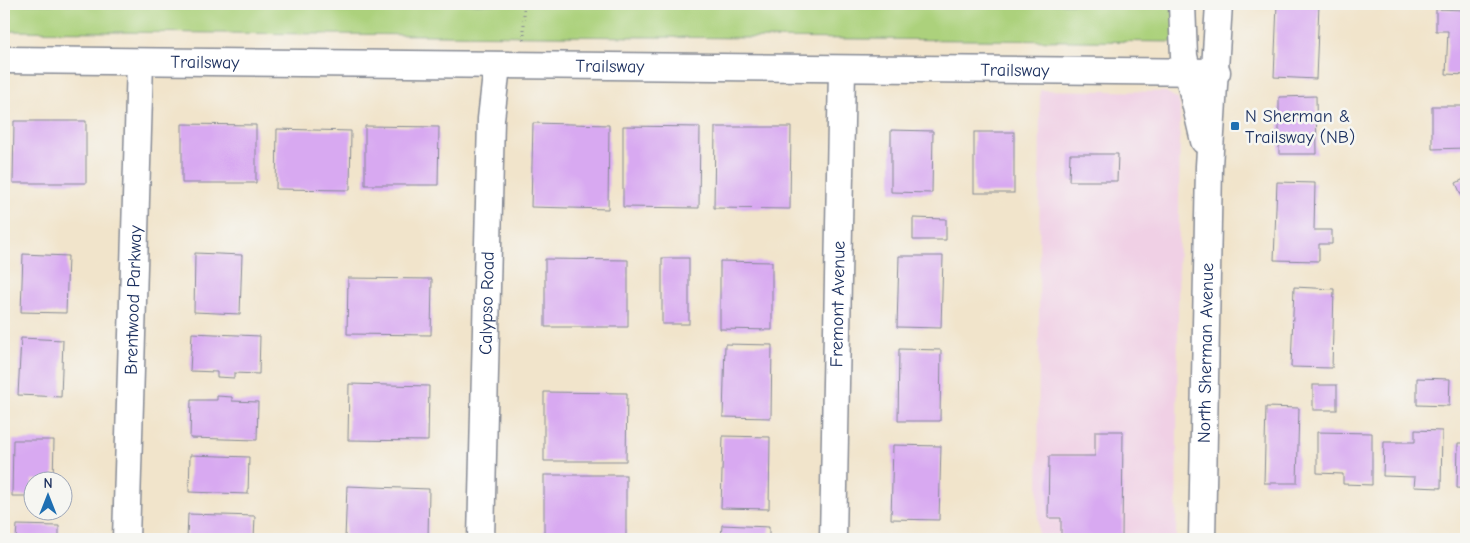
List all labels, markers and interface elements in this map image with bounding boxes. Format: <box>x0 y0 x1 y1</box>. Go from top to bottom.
street label: Trailsway <box>170 51 240 73</box>
street label: Trailsway <box>575 55 645 77</box>
street label: Trailsway <box>980 59 1050 81</box>
place label: N Sherman & Trailsway (NB) <box>1245 106 1355 148</box>
marker: N Sherman & Trailsway (NB) <box>1229 120 1241 132</box>
street label: Brentwood Parkway <box>120 224 146 375</box>
street label: Fremont Avenue <box>826 241 849 368</box>
street label: Calypso Road <box>475 251 498 355</box>
street label: North Sherman Avenue <box>1193 263 1218 443</box>
north arrow <box>22 470 72 520</box>
text: N <box>43 475 53 492</box>

